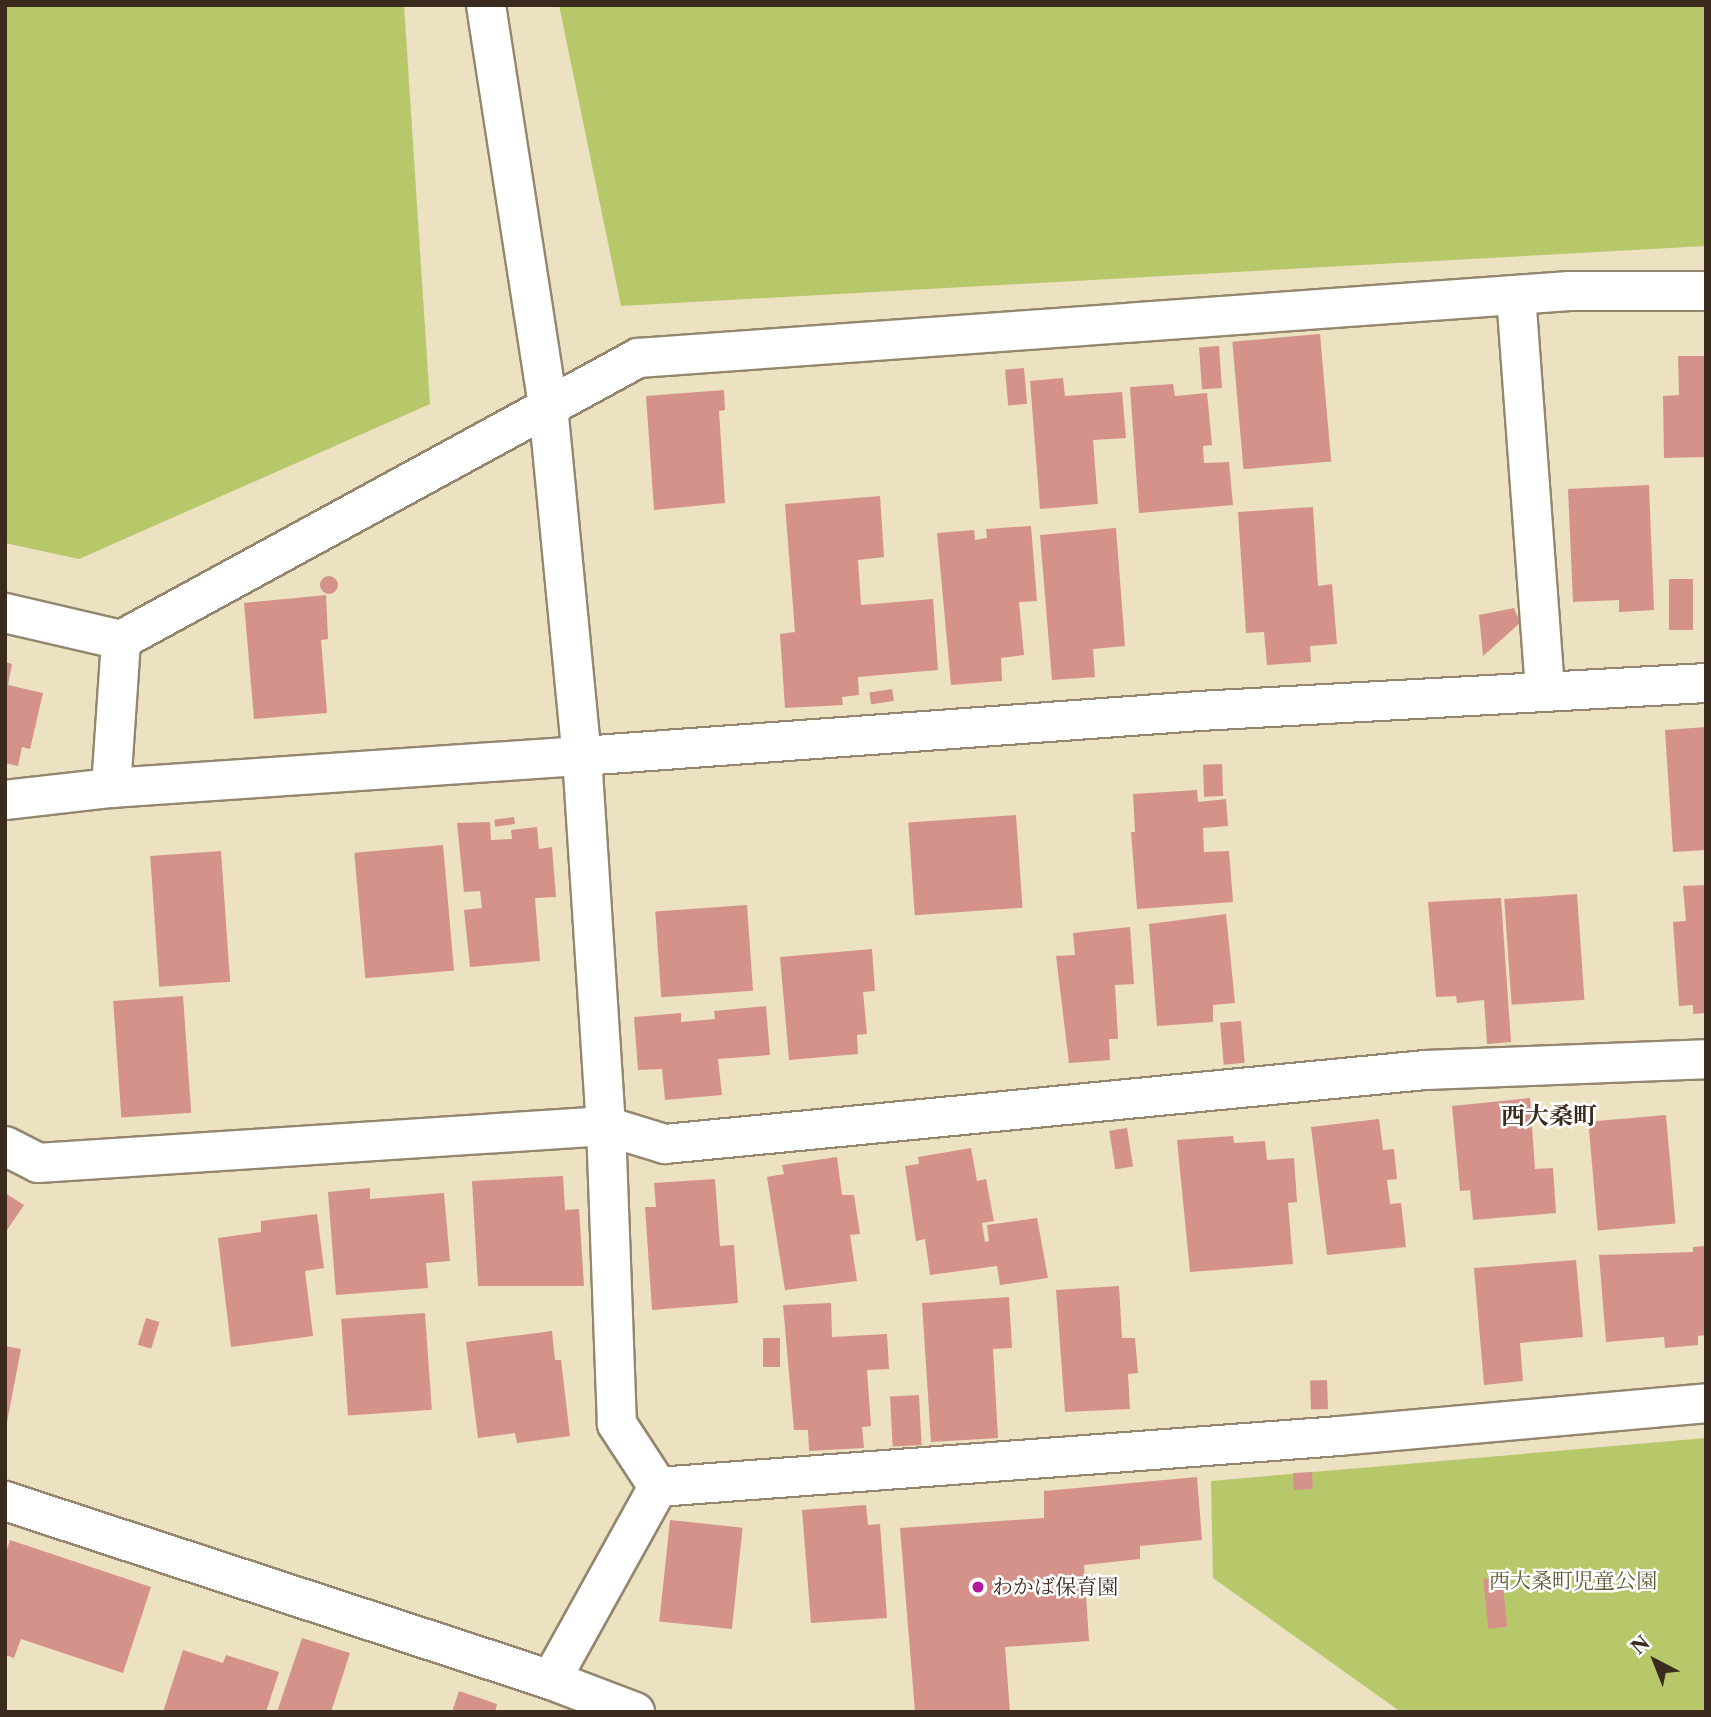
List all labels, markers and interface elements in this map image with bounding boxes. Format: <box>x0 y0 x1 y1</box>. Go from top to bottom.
district label: 西大桑町 <box>1501 1102 1597 1130</box>
park label: 西大桑町児童公園 <box>1489 1568 1657 1594</box>
place label: わかば保育園 <box>992 1574 1118 1600</box>
marker: わかば保育園 <box>970 1579 986 1595</box>
north arrow <box>1620 1626 1690 1696</box>
text: N <box>1627 1631 1654 1659</box>

